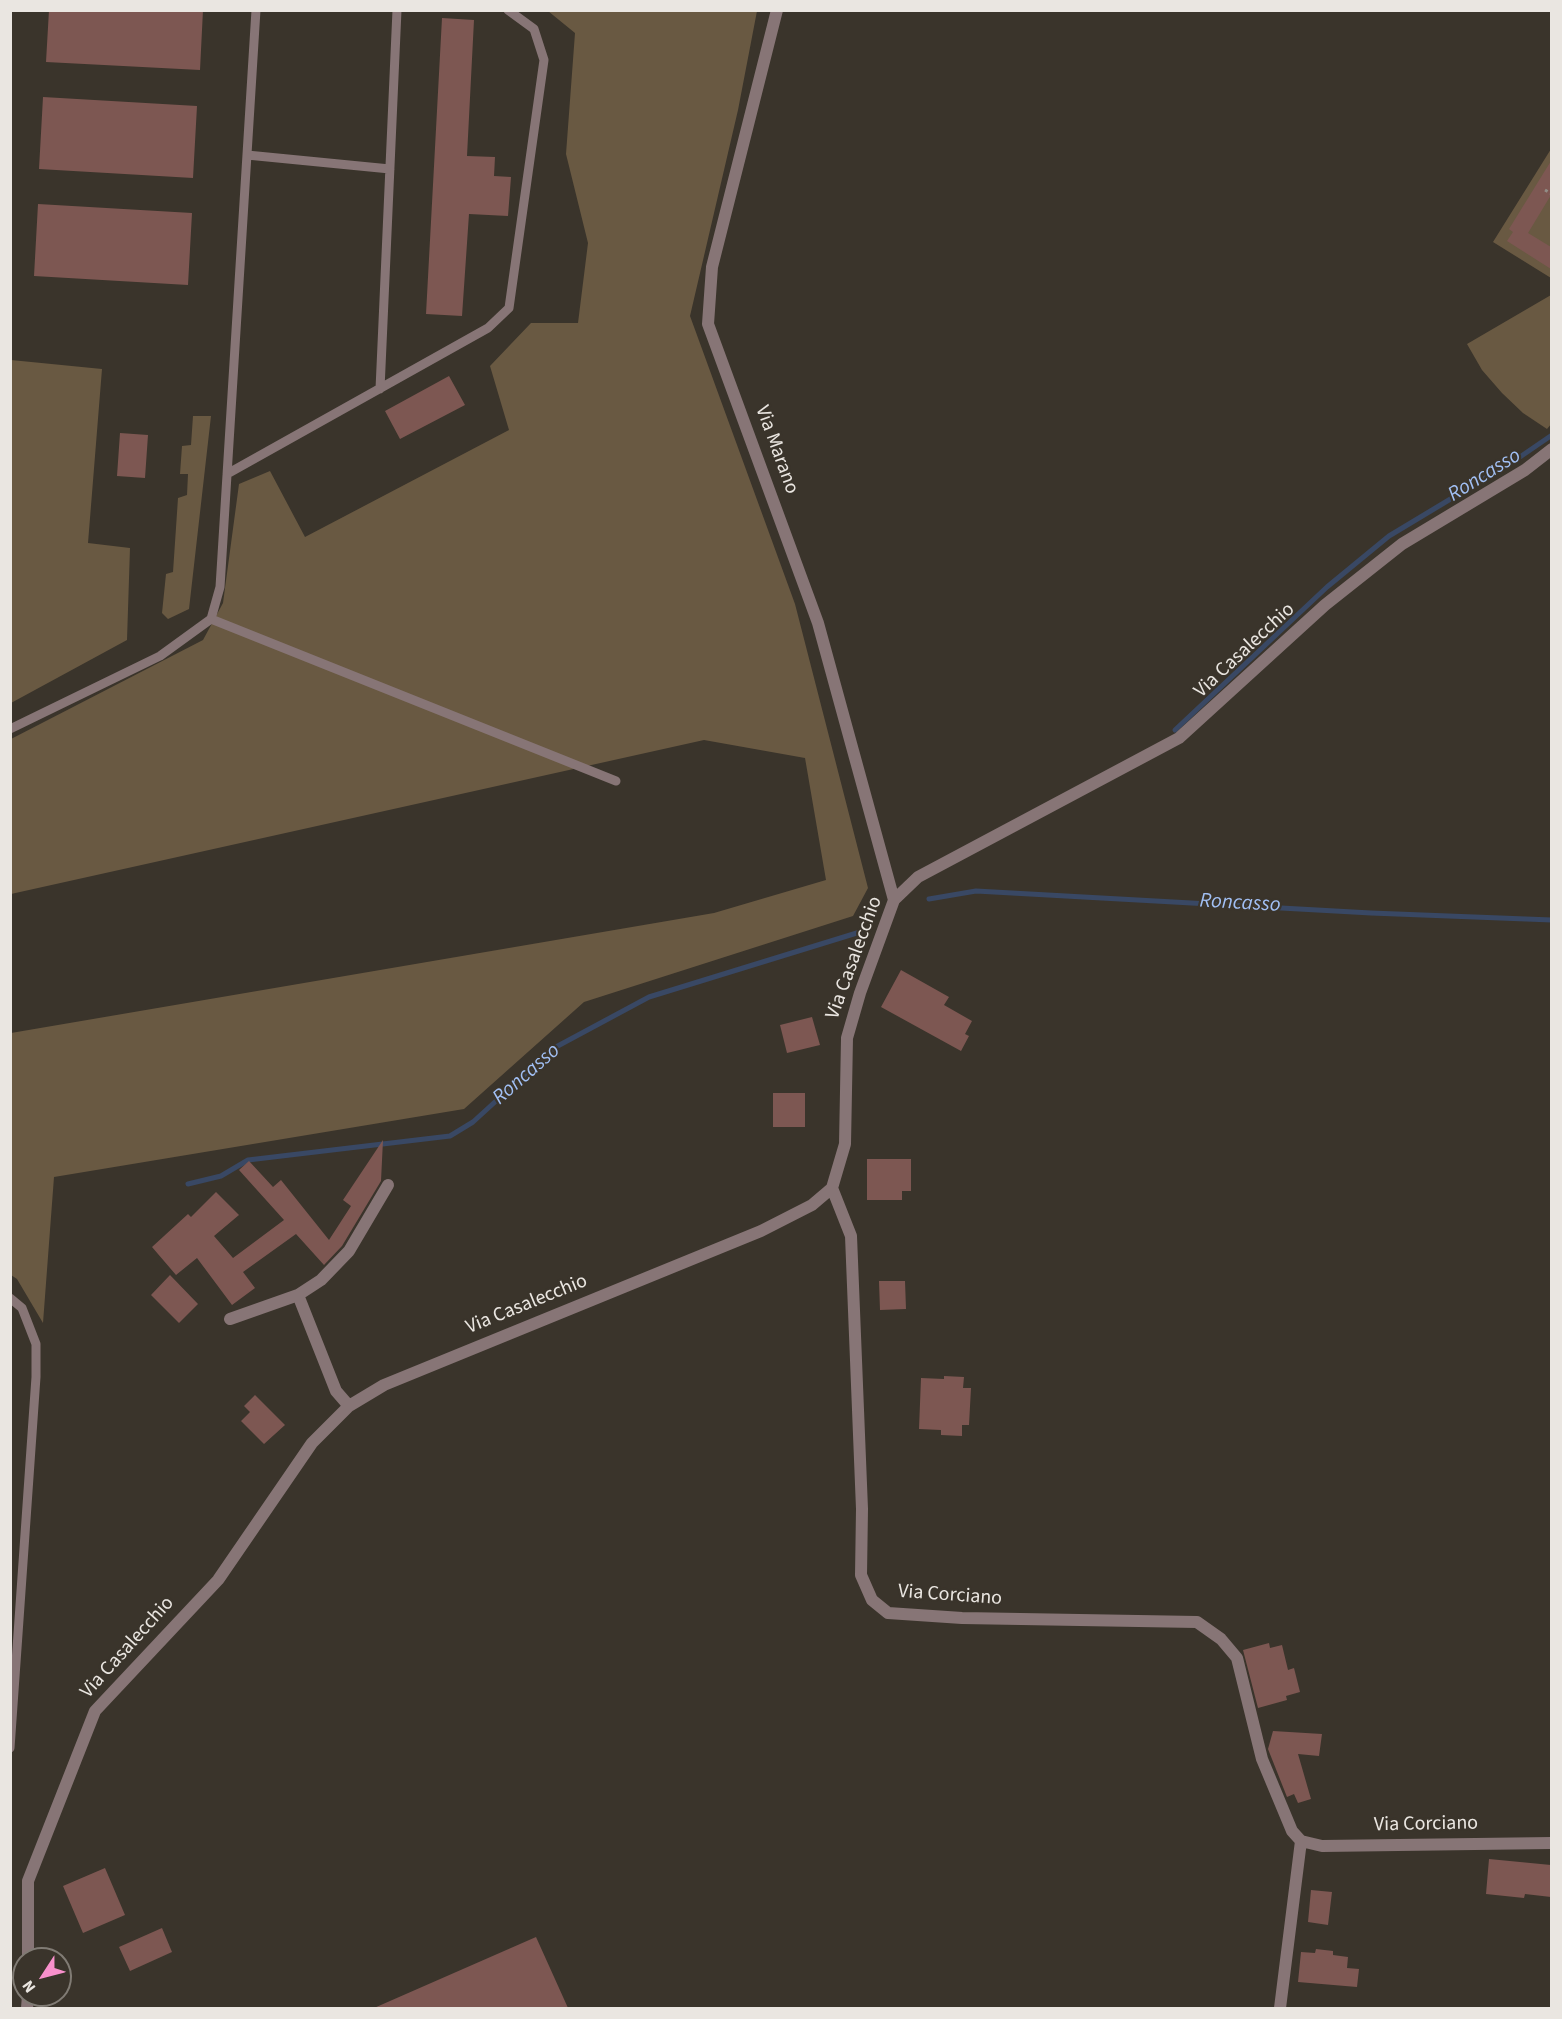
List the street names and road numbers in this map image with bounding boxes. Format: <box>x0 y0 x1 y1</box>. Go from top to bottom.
street label: Via Marano <box>749 403 803 497</box>
street label: Via Casalecchio <box>1190 598 1300 704</box>
street label: Via Casalecchio <box>822 893 888 1023</box>
street label: Via Casalecchio <box>463 1270 591 1340</box>
street label: Via Corciano <box>897 1580 1003 1612</box>
street label: Via Casalecchio <box>76 1592 180 1704</box>
street label: Via Corciano <box>1374 1812 1478 1838</box>

